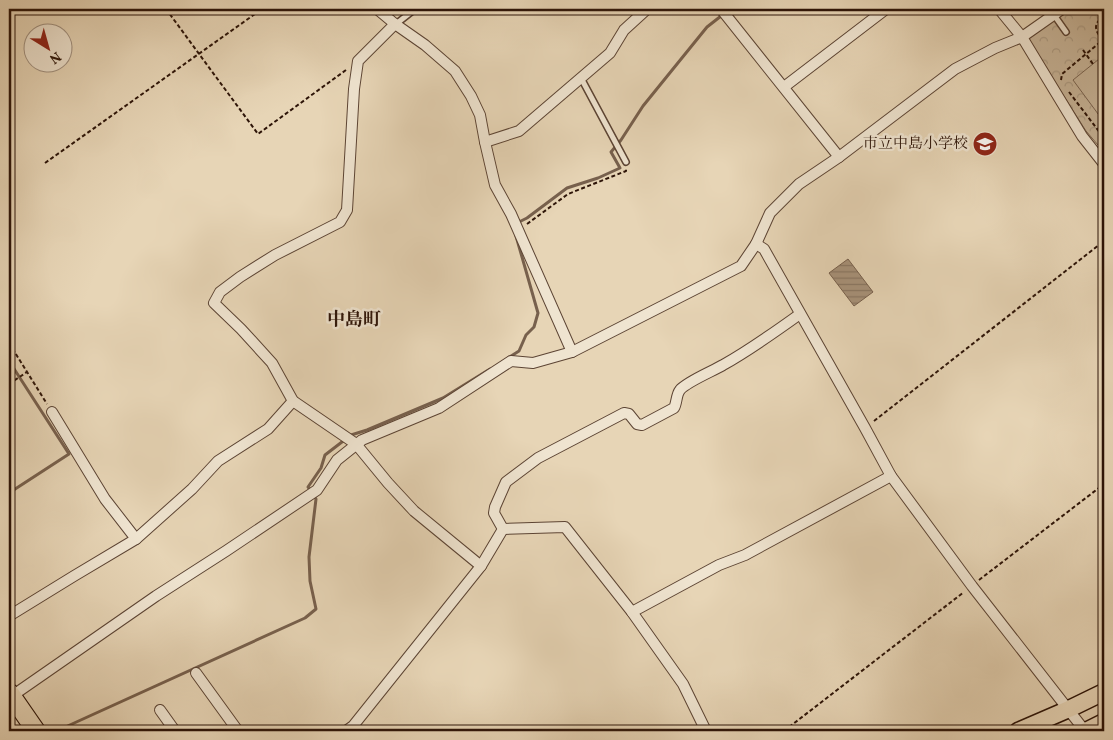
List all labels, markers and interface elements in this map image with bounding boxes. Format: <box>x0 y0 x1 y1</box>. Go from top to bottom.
north arrow <box>22 22 72 72</box>
text: N <box>45 47 65 68</box>
school or university icon: 市立中島小学校 <box>972 131 998 157</box>
place label: 市立中島小学校 <box>863 134 968 155</box>
district label: 中島町 <box>327 308 381 333</box>

